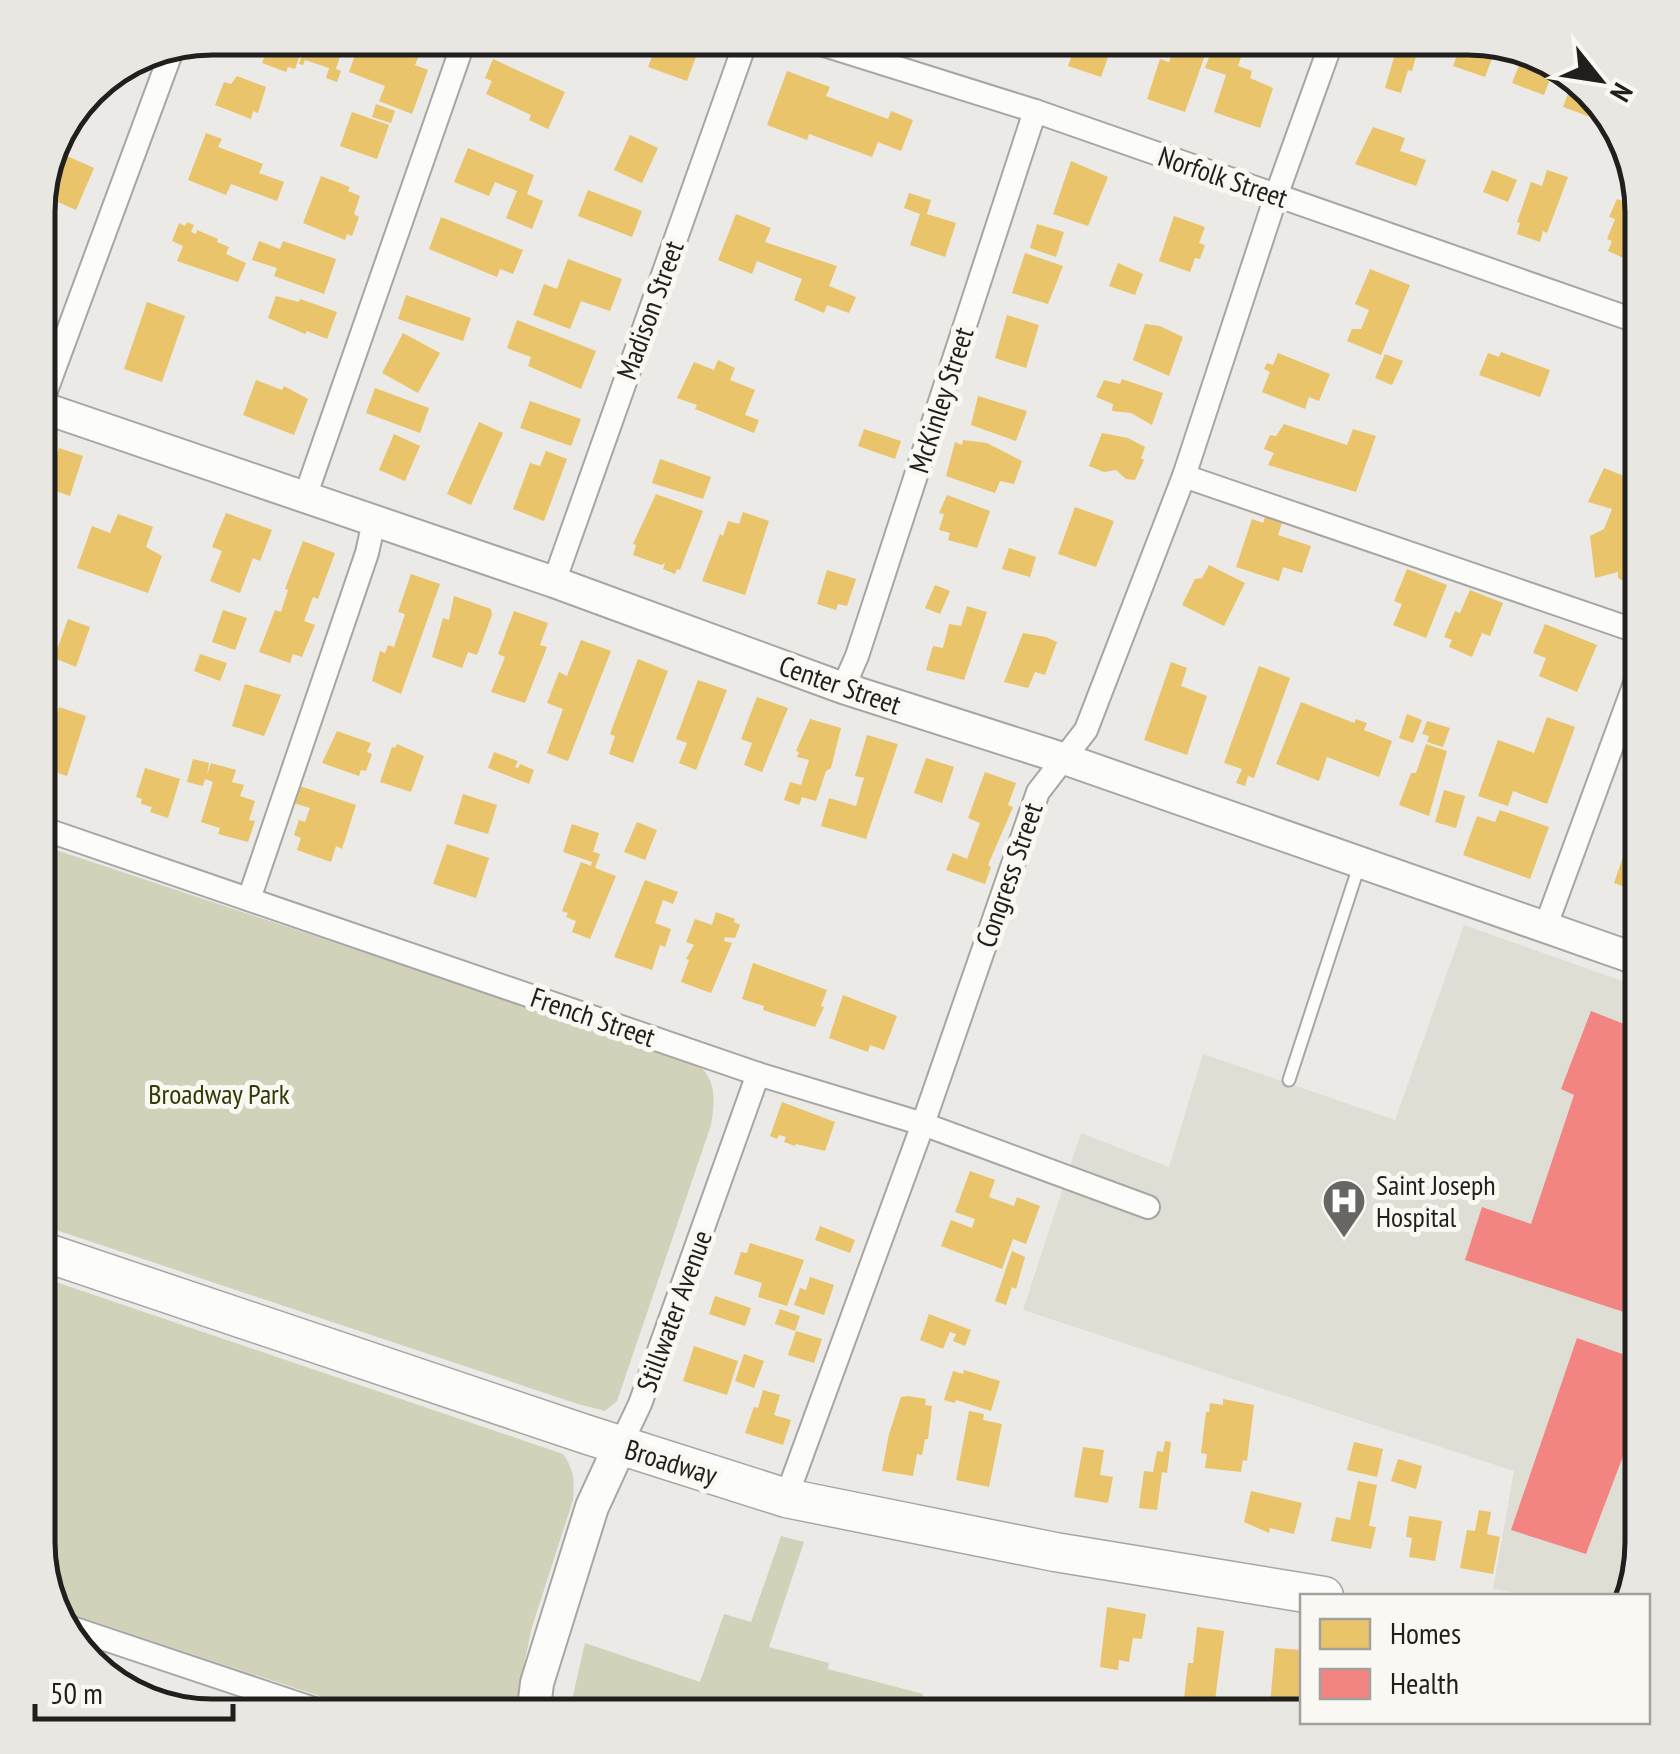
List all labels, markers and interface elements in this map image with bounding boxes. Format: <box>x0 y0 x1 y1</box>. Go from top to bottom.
north arrow <box>1550 30 1650 130</box>
text: N <box>1602 77 1642 109</box>
street label: Norfolk Street <box>1154 137 1293 216</box>
street label: Madison Street <box>607 235 692 384</box>
street label: McKinley Street <box>900 322 982 477</box>
street label: Center Street <box>774 646 906 723</box>
street label: Congress Street <box>967 797 1051 952</box>
street label: French Street <box>526 978 661 1055</box>
park label: Broadway Park <box>148 1075 290 1112</box>
place label: Saint Joseph Hospital <box>1376 1166 1496 1235</box>
hospital icon: Saint Joseph Hospital <box>1321 1178 1367 1239</box>
street label: Stillwater Avenue <box>627 1225 720 1397</box>
street label: Broadway <box>621 1430 722 1493</box>
legend <box>1300 1594 1650 1724</box>
text: Homes <box>1390 1613 1461 1652</box>
scale bar <box>35 1659 232 1721</box>
text: Health <box>1390 1663 1459 1702</box>
text: 50 m <box>50 1673 103 1712</box>

